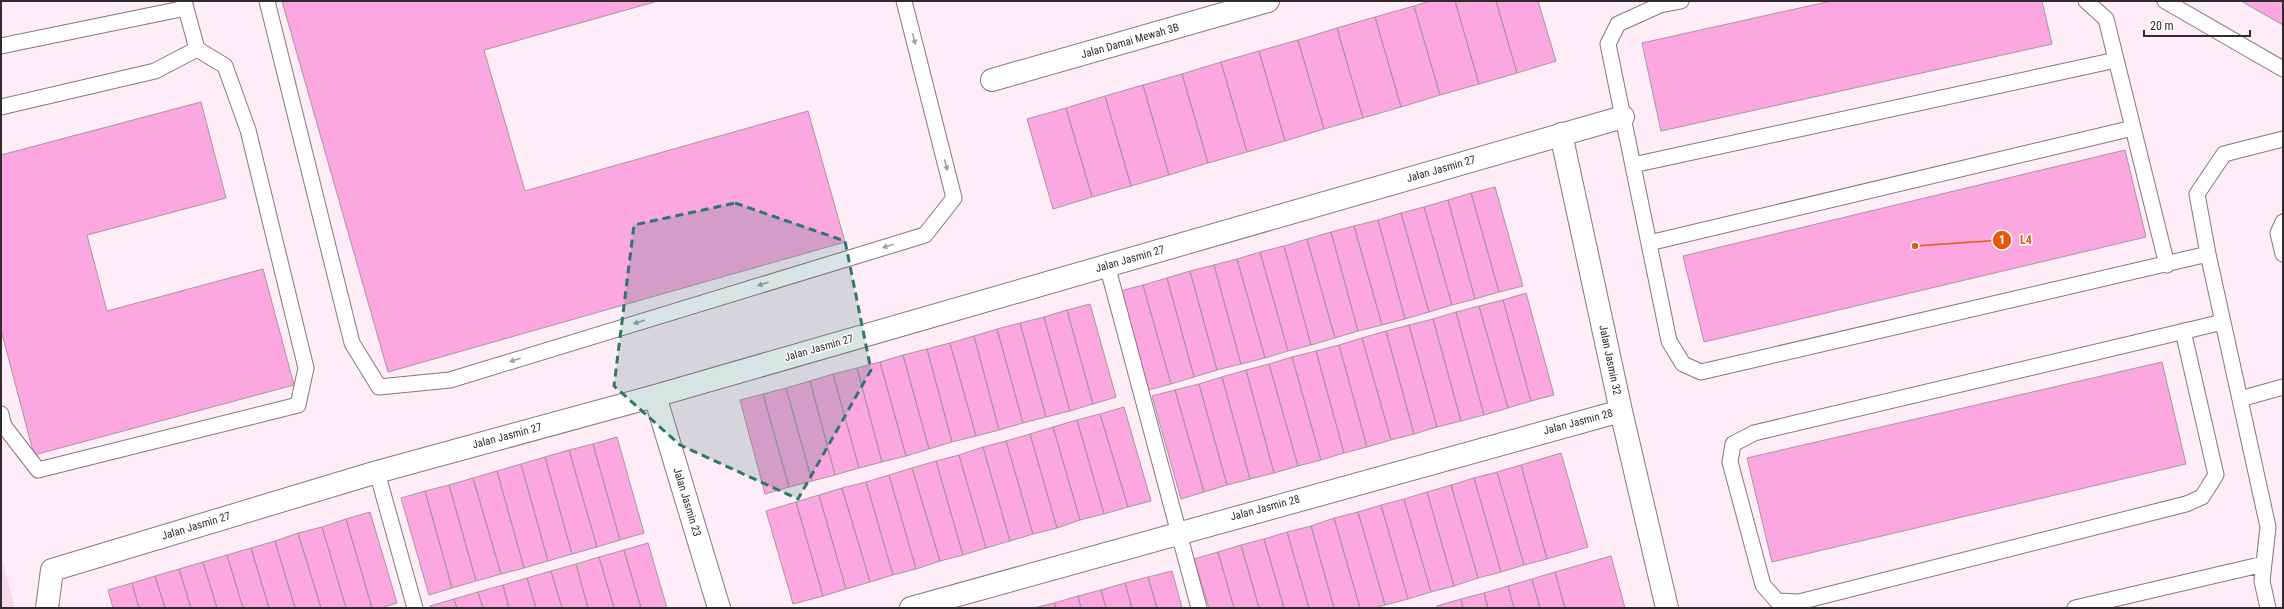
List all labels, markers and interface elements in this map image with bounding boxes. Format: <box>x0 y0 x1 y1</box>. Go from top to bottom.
scale bar <box>2144 12 2250 38</box>
text: 20 m <box>2150 19 2174 33</box>
street label: Jalan Damai Mewah 3B <box>1079 21 1181 61</box>
one-way arrow <box>911 33 917 45</box>
street label: Jalan Jasmin 27 <box>1405 153 1477 185</box>
one-way arrow <box>943 159 949 171</box>
callout: L4 <box>1992 228 2040 252</box>
text: 1 <box>1999 233 2005 247</box>
text: L4 <box>2020 233 2032 247</box>
one-way arrow <box>881 243 893 249</box>
street label: Jalan Jasmin 27 <box>1094 243 1166 275</box>
one-way arrow <box>757 281 769 287</box>
one-way arrow <box>633 319 645 325</box>
street label: Jalan Jasmin 32 <box>1596 324 1624 396</box>
street label: Jalan Jasmin 27 <box>783 332 855 364</box>
one-way arrow <box>508 357 520 363</box>
street label: Jalan Jasmin 28 <box>1542 406 1614 438</box>
street label: Jalan Jasmin 27 <box>471 420 543 452</box>
street label: Jalan Jasmin 23 <box>670 466 704 538</box>
street label: Jalan Jasmin 28 <box>1229 492 1301 524</box>
street label: Jalan Jasmin 27 <box>160 509 232 543</box>

